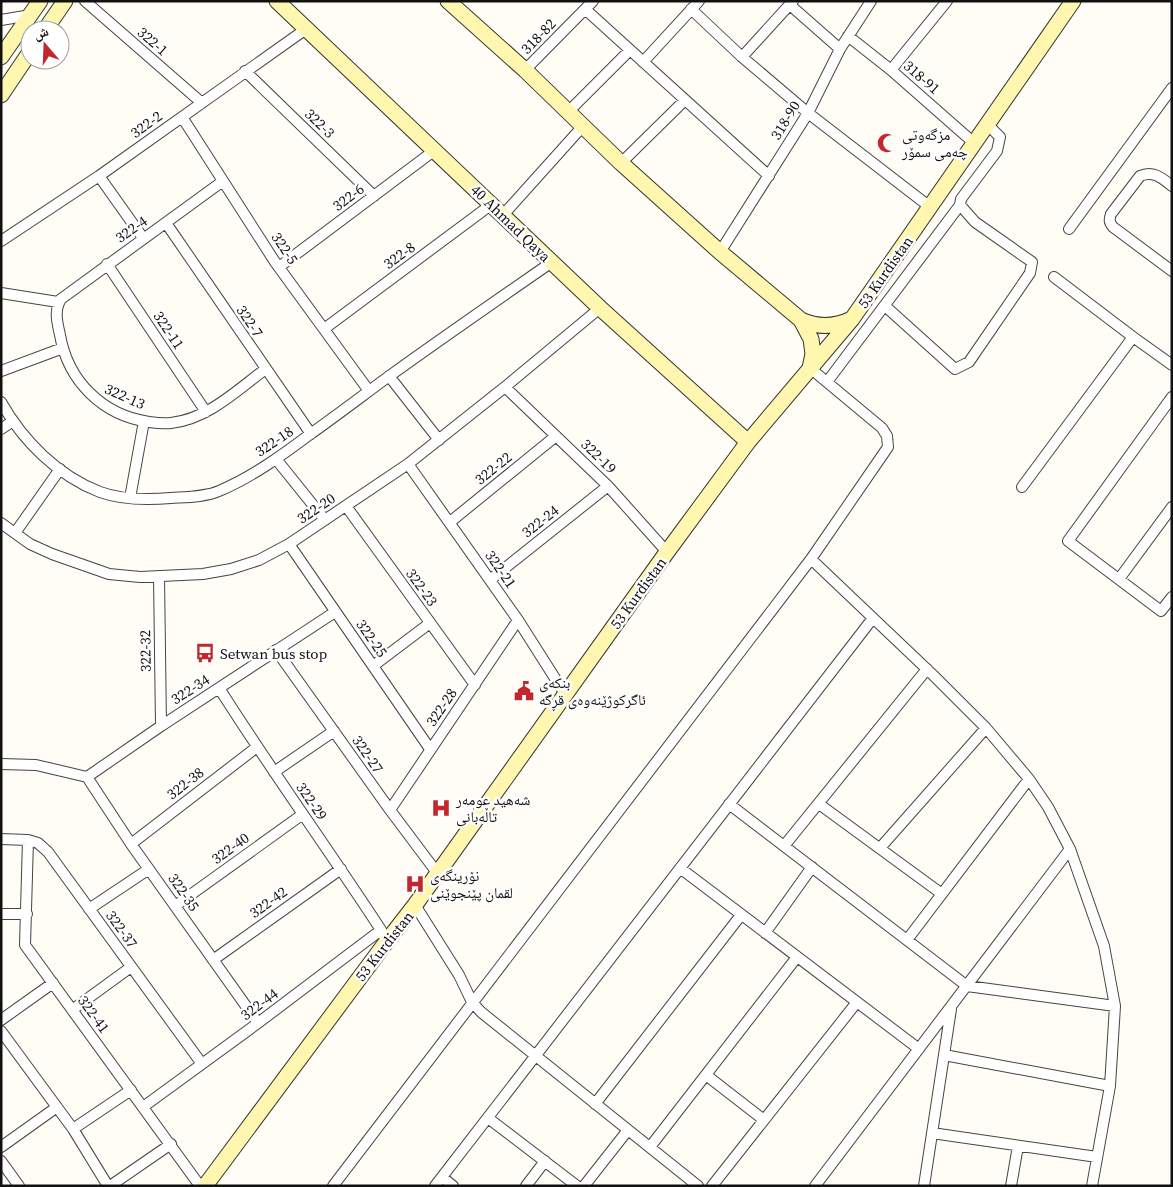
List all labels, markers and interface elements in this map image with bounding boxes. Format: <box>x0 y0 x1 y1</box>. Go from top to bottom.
street label: 318-82 <box>516 14 560 58</box>
north arrow <box>20 20 70 70</box>
text: ش <box>30 21 51 45</box>
street label: 322-1 <box>133 22 173 60</box>
street label: 318-91 <box>899 55 945 99</box>
street label: 318-90 <box>765 97 805 143</box>
street label: 322-3 <box>300 103 340 143</box>
street label: 322-2 <box>126 105 166 143</box>
place label: مزگەوتی چەمی سمۆر <box>901 124 968 162</box>
mosque icon: مزگەوتی چەمی سمۆر <box>876 132 898 154</box>
street label: 322-6 <box>328 178 368 216</box>
street label: 40 Ahmad Qaya <box>466 179 556 267</box>
street label: 322-4 <box>111 210 152 248</box>
street label: 322-5 <box>267 228 303 268</box>
street label: 53 Kurdistan <box>852 232 918 312</box>
street label: 322-8 <box>379 236 419 274</box>
street label: 322-7 <box>232 301 268 341</box>
street label: 322-11 <box>148 307 190 353</box>
street label: 322-13 <box>101 378 149 414</box>
street label: 322-18 <box>251 420 297 462</box>
street label: 322-19 <box>577 434 621 478</box>
street label: 322-22 <box>470 447 516 489</box>
street label: 322-20 <box>293 487 339 529</box>
street label: 322-24 <box>517 499 563 542</box>
street label: 322-21 <box>480 546 522 592</box>
street label: 53 Kurdistan <box>605 553 671 633</box>
street label: 322-23 <box>401 564 443 610</box>
street label: 322-25 <box>351 615 393 661</box>
street label: 322-32 <box>134 630 156 672</box>
bus stop icon: Setwan bus stop <box>194 642 216 664</box>
place label: Setwan bus stop <box>220 643 327 664</box>
street label: 322-34 <box>167 668 214 709</box>
place label: بنکەی ئاگرکوژێنەوەی قڕگە <box>539 672 646 712</box>
public building icon: بنکەی ئاگرکوژێنەوەی قڕگە <box>513 680 535 702</box>
street label: 322-28 <box>420 684 462 730</box>
street label: 322-27 <box>347 731 389 777</box>
street label: 322-38 <box>162 762 208 804</box>
street label: 322-29 <box>291 778 333 824</box>
place label: شەهید عومەر تاڵەبانی <box>455 789 530 827</box>
hospital icon: شەهید عومەر تاڵەبانی <box>430 797 452 819</box>
street label: 322-40 <box>207 827 253 869</box>
place label: نۆرینگەی لقمان پێنجوێنی <box>430 865 513 903</box>
street label: 322-35 <box>163 869 205 915</box>
hospital icon: نۆرینگەی لقمان پێنجوێنی <box>404 873 426 895</box>
street label: 322-42 <box>245 881 291 923</box>
street label: 322-37 <box>101 906 143 952</box>
street label: 53 Kurdistan <box>350 906 418 986</box>
street label: 322-44 <box>236 983 283 1025</box>
street label: 322-41 <box>73 991 115 1037</box>

